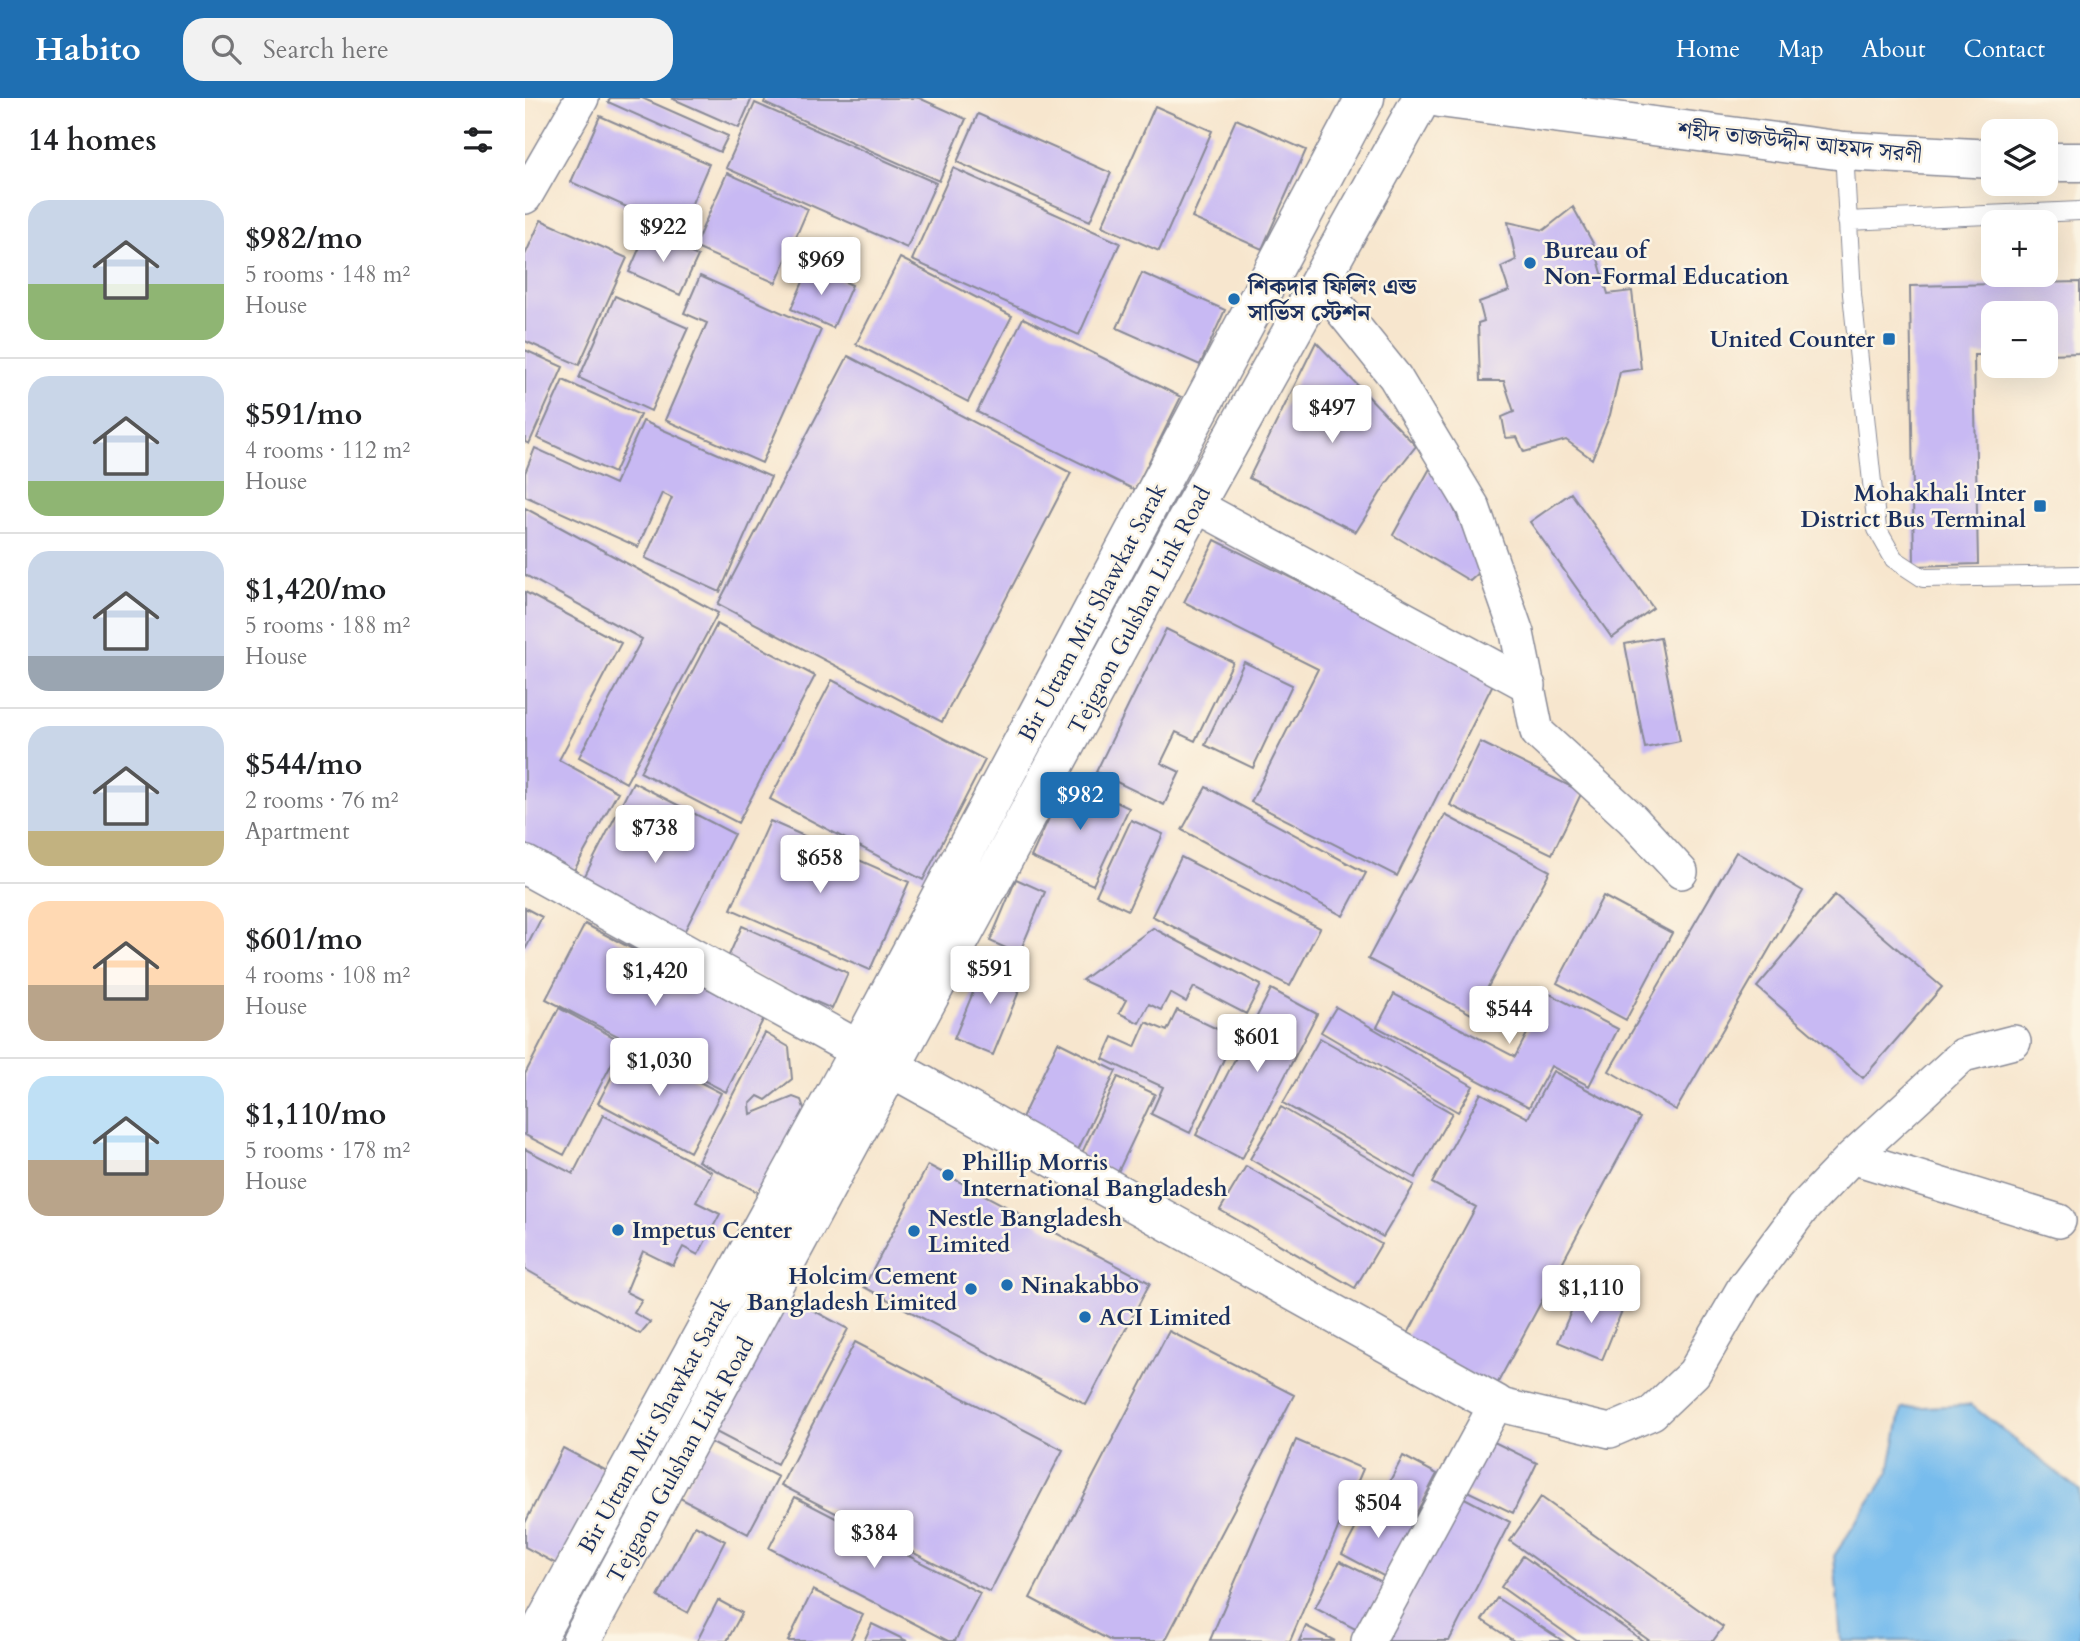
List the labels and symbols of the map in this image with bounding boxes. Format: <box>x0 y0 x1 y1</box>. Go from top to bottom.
street label: শহীদ তাজউদ্দীন আহমদ সরণী <box>1675 114 1923 171</box>
pin: $922 <box>622 204 704 264</box>
place label: Bureau of Non-Formal Education <box>1544 235 1789 292</box>
pin: $969 <box>780 238 862 297</box>
marker: Bureau of Non-Formal Education <box>1522 255 1538 271</box>
place label: শিকদার ফিলিং এন্ড সার্ভিস স্টেশন <box>1247 271 1417 328</box>
marker: শিকদার ফিলিং এন্ড সার্ভিস স্টেশন <box>1226 291 1242 307</box>
place label: United Counter <box>1710 324 1876 355</box>
marker: United Counter <box>1881 331 1897 347</box>
pin: $497 <box>1291 386 1373 445</box>
street label: Bir Uttam Mir Shawkat Sarak <box>1011 477 1174 747</box>
place label: Mohakhali Inter District Bus Terminal <box>1801 478 2027 535</box>
street label: Tejgaon Gulshan Link Road <box>1061 480 1218 740</box>
marker: Mohakhali Inter District Bus Terminal <box>2032 498 2048 514</box>
pin: $982 <box>1039 772 1121 832</box>
pin: $738 <box>614 806 696 865</box>
pin: $658 <box>779 836 861 895</box>
pin: $591 <box>949 946 1031 1006</box>
pin: $1,420 <box>598 948 712 1008</box>
pin: $544 <box>1468 986 1550 1046</box>
pin: $601 <box>1216 1014 1298 1074</box>
pin: $1,030 <box>602 1038 716 1098</box>
place label: Phillip Morris International Bangladesh <box>962 1147 1228 1204</box>
marker: Phillip Morris International Bangladesh <box>940 1167 956 1183</box>
place label: Nestle Bangladesh Limited <box>928 1203 1122 1260</box>
place label: Impetus Center <box>632 1215 793 1246</box>
marker: Impetus Center <box>610 1222 626 1238</box>
marker: Nestle Bangladesh Limited <box>906 1223 922 1239</box>
place label: Holcim Cement Bangladesh Limited <box>747 1261 957 1318</box>
pin: $1,110 <box>1534 1266 1648 1325</box>
place label: Ninakabbo <box>1021 1270 1139 1301</box>
marker: Ninakabbo <box>999 1277 1015 1293</box>
marker: Holcim Cement Bangladesh Limited <box>963 1281 979 1297</box>
street label: Bir Uttam Mir Shawkat Sarak <box>571 1291 738 1559</box>
place label: ACI Limited <box>1099 1302 1231 1333</box>
marker: ACI Limited <box>1077 1309 1093 1325</box>
street label: Tejgaon Gulshan Link Road <box>600 1331 762 1589</box>
pin: $504 <box>1337 1480 1419 1540</box>
pin: $384 <box>833 1510 915 1570</box>

